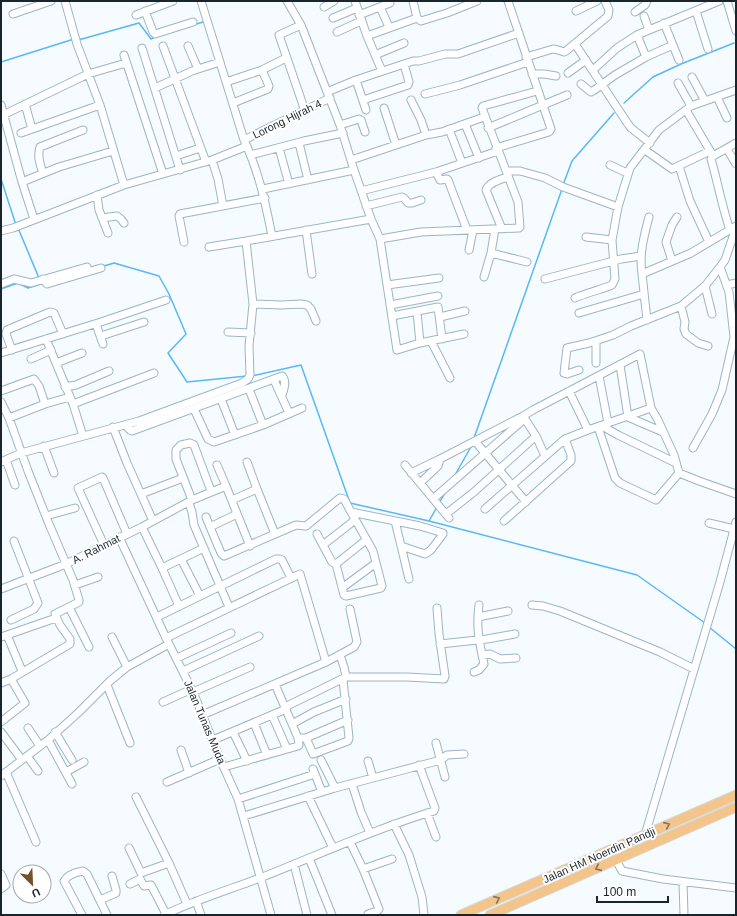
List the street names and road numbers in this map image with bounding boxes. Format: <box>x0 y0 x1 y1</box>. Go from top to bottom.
street label: Lorong Hijrah 4 <box>251 97 323 141</box>
street label: A. Rahmat <box>70 532 122 566</box>
street label: Jalan Tunas Muda <box>182 678 228 767</box>
street label: Jalan HM Noerdin Pandji <box>541 825 657 885</box>

